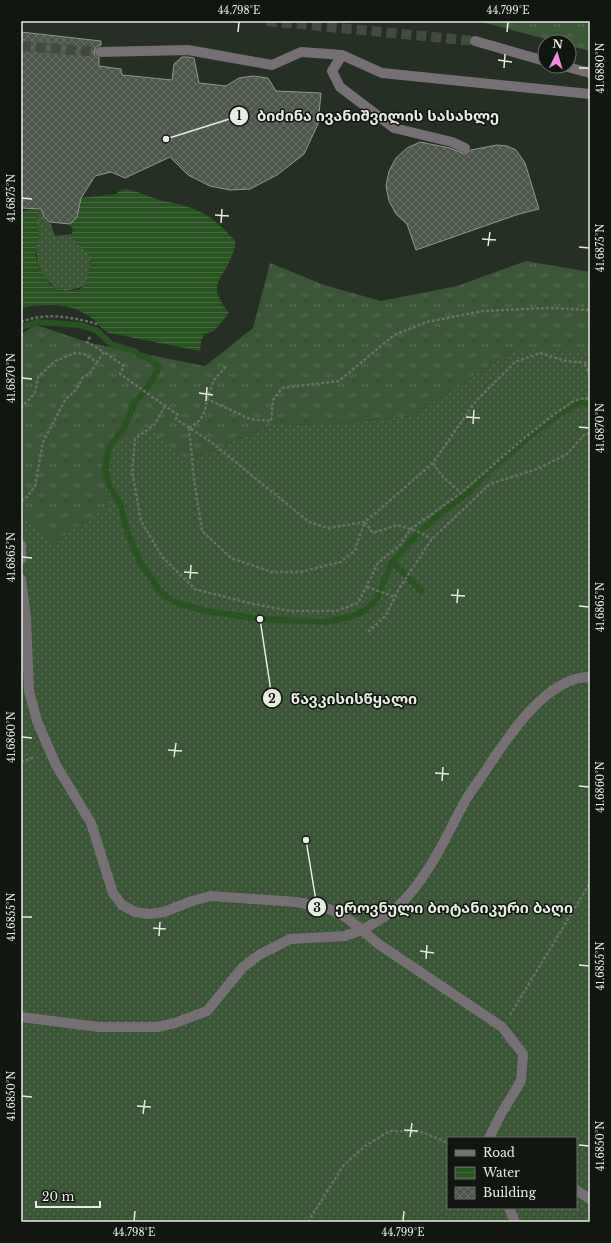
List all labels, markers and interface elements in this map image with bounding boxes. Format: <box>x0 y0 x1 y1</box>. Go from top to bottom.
text: 44.798°E <box>218 4 260 17</box>
text: 44.799°E <box>487 4 529 17</box>
north arrow <box>537 34 577 74</box>
text: N <box>552 37 564 52</box>
text: 41.6880°N <box>594 43 607 94</box>
callout: ბიძინა ივანიშვილის სასახლე <box>229 103 507 130</box>
text: ბიძინა ივანიშვილის სასახლე <box>257 106 499 125</box>
text: 1 <box>236 108 242 123</box>
text: 41.6875°N <box>5 174 18 222</box>
text: 41.6875°N <box>594 224 607 272</box>
text: 41.6870°N <box>5 353 18 403</box>
text: 41.6870°N <box>594 403 607 453</box>
text: 41.6865°N <box>5 532 18 582</box>
text: 41.6865°N <box>594 582 607 632</box>
callout: წავკისისწყალი <box>262 685 425 712</box>
text: წავკისისწყალი <box>291 689 417 708</box>
text: 2 <box>268 691 276 706</box>
text: 41.6860°N <box>5 711 18 763</box>
text: 41.6860°N <box>594 761 607 813</box>
text: 41.6855°N <box>5 892 18 942</box>
callout: ეროვნული ბოტანიკური ბაღი <box>307 894 581 921</box>
text: ეროვნული ბოტანიკური ბაღი <box>335 898 573 917</box>
text: 3 <box>313 900 321 915</box>
text: 41.6855°N <box>594 941 607 991</box>
text: 41.6850°N <box>5 1071 18 1121</box>
text: 41.6850°N <box>594 1121 607 1171</box>
legend <box>447 1137 577 1209</box>
text: Road <box>483 1145 515 1160</box>
text: Water <box>482 1165 520 1180</box>
scale bar <box>36 1183 100 1209</box>
text: Building <box>483 1185 537 1200</box>
text: 20 m <box>42 1189 74 1204</box>
text: 44.798°E <box>113 1226 155 1239</box>
text: 44.799°E <box>382 1226 424 1239</box>

